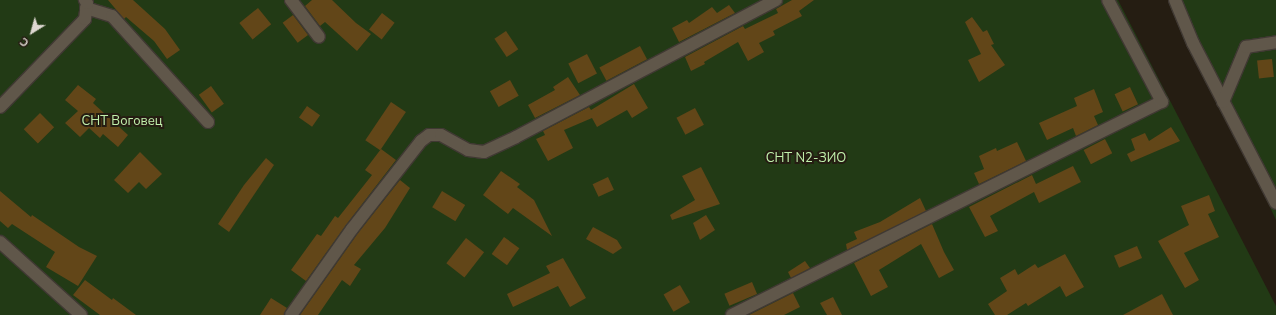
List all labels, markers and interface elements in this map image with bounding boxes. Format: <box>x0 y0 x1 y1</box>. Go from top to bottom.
north arrow <box>12 12 52 52</box>
text: С <box>17 34 32 50</box>
park label: СНТ Воговец <box>82 113 162 129</box>
park label: СНТ N2-ЗИО <box>766 150 846 166</box>

